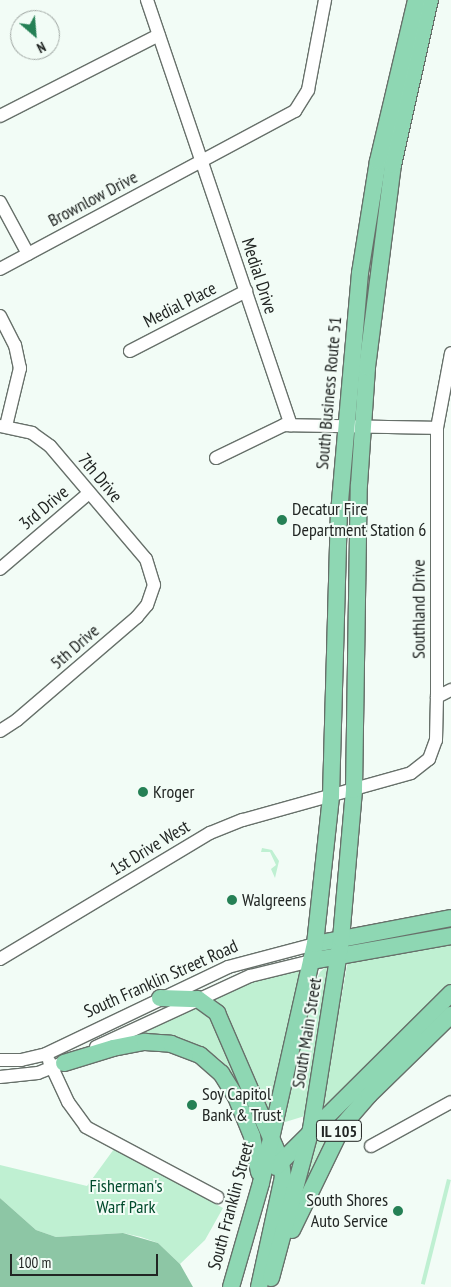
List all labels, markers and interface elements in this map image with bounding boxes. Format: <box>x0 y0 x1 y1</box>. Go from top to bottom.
north arrow <box>10 10 60 60</box>
text: N <box>34 38 49 57</box>
street label: Brownlow Drive <box>44 166 142 232</box>
street label: Medial Drive <box>237 235 281 317</box>
street label: Medial Place <box>140 277 220 333</box>
street label: South Business Route 51 <box>312 316 346 470</box>
street label: 7th Drive <box>73 449 127 507</box>
street label: 3rd Drive <box>15 481 73 535</box>
place label: Decatur Fire Department Station 6 <box>292 499 426 542</box>
marker: Decatur Fire Department Station 6 <box>276 514 288 526</box>
street label: Southland Drive <box>408 559 430 659</box>
street label: 5th Drive <box>46 620 104 674</box>
place label: Kroger <box>153 781 194 803</box>
marker: Kroger <box>137 786 149 798</box>
street label: 1st Drive West <box>106 816 194 880</box>
place label: Walgreens <box>242 889 306 911</box>
marker: Walgreens <box>226 894 238 906</box>
street label: South Franklin Street Road <box>81 935 241 1023</box>
street label: South Main Street <box>288 976 326 1090</box>
place label: Soy Capitol Bank & Trust <box>202 1084 282 1126</box>
marker: Soy Capitol Bank & Trust <box>186 1099 198 1111</box>
road number: IL 105 <box>315 1118 363 1144</box>
street label: South Franklin Street <box>204 1140 258 1272</box>
park label: Fisherman's Warf Park <box>90 1176 162 1218</box>
place label: South Shores Auto Service <box>306 1190 388 1232</box>
marker: South Shores Auto Service <box>392 1205 404 1217</box>
scale bar <box>12 1244 160 1276</box>
text: 100 m <box>18 1253 51 1272</box>

